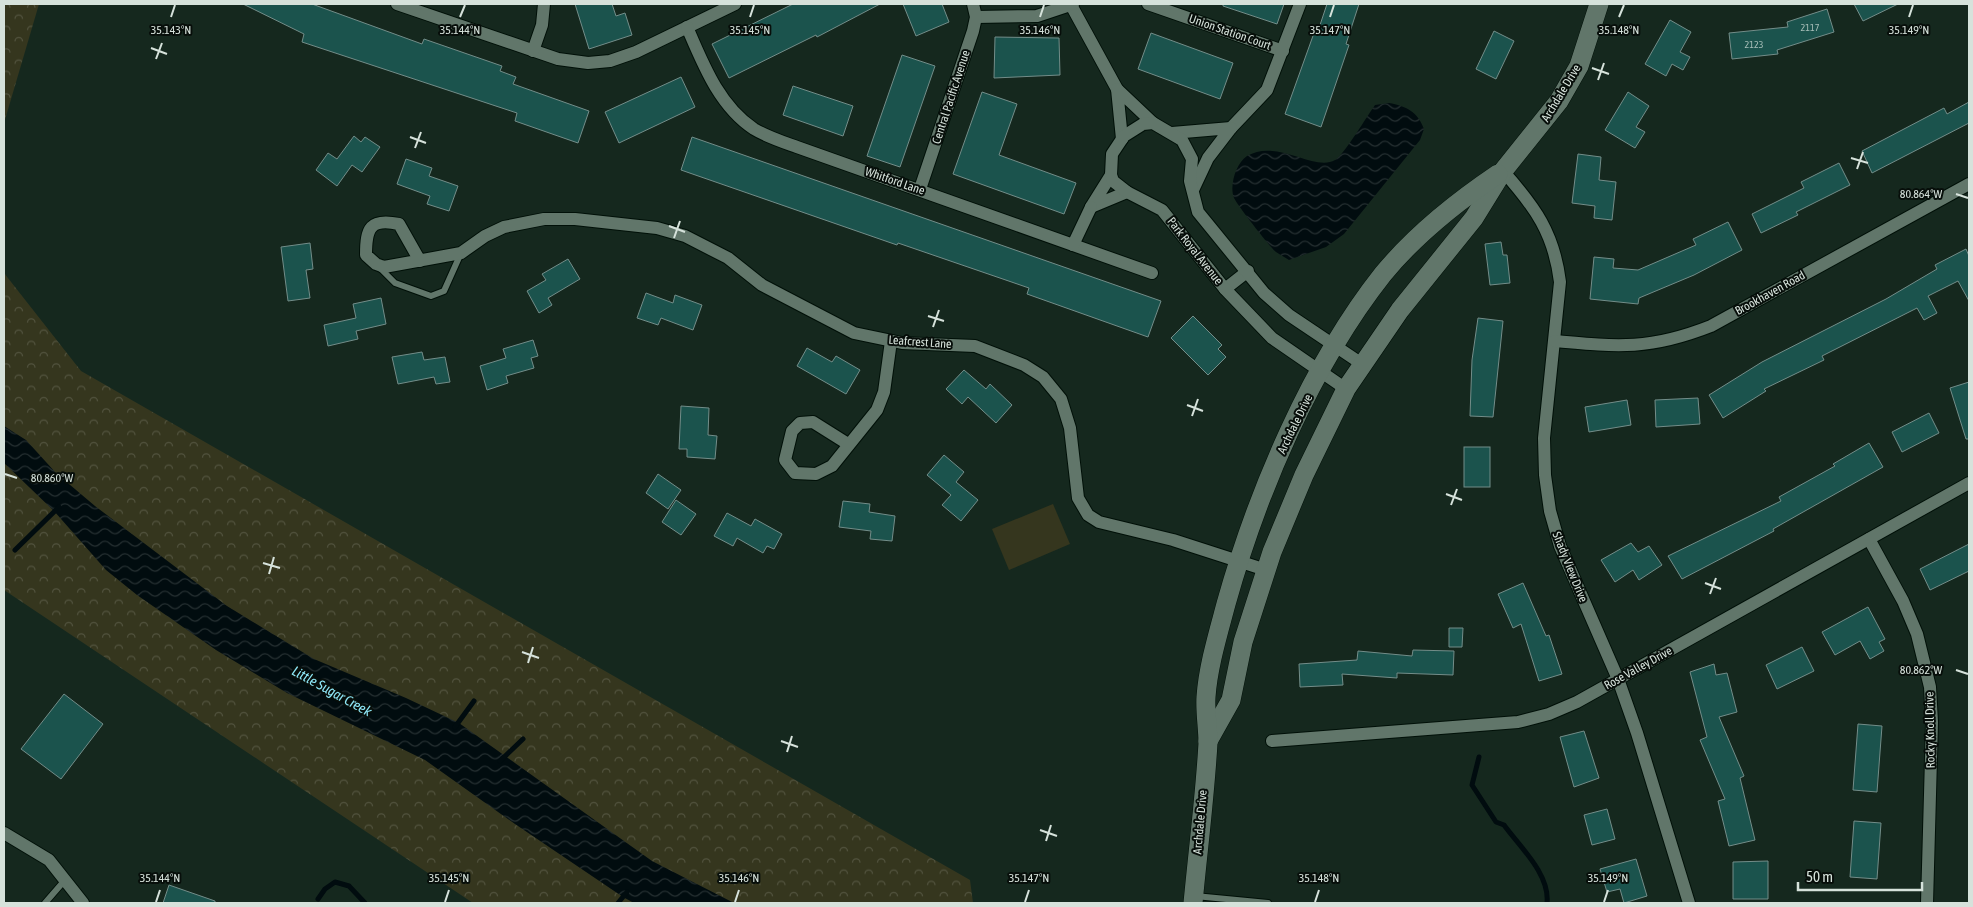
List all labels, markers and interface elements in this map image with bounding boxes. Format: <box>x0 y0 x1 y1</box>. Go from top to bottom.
street label: Union Station Court <box>1187 11 1273 53</box>
house number: 2117 <box>1801 22 1820 33</box>
text: 35.143°N <box>151 23 191 37</box>
text: 35.144°N <box>440 23 480 37</box>
text: 35.145°N <box>730 23 770 37</box>
text: 35.146°N <box>1020 23 1060 37</box>
text: 35.147°N <box>1310 23 1350 37</box>
text: 35.148°N <box>1599 23 1639 37</box>
text: 35.149°N <box>1889 23 1929 37</box>
house number: 2123 <box>1745 39 1764 50</box>
street label: Central Pacific Avenue <box>929 48 973 146</box>
street label: Archdale Drive <box>1538 62 1584 124</box>
street label: Whitford Lane <box>863 164 927 198</box>
text: 80.864°W <box>1900 187 1942 201</box>
street label: Park Royal Avenue <box>1164 215 1226 287</box>
street label: Brookhaven Road <box>1733 268 1807 318</box>
street label: Leafcrest Lane <box>888 333 952 351</box>
street label: Archdale Drive <box>1275 392 1315 456</box>
text: 80.860°W <box>31 471 73 485</box>
street label: Shady View Drive <box>1550 530 1590 604</box>
street label: Rose Valley Drive <box>1602 644 1674 692</box>
water label: Little Sugar Creek <box>289 663 375 720</box>
text: 80.862°W <box>1900 663 1942 677</box>
street label: Rocky Knoll Drive <box>1922 692 1938 768</box>
street label: Archdale Drive <box>1190 789 1210 855</box>
scale bar <box>1798 860 1922 892</box>
text: 50 m <box>1806 868 1833 885</box>
text: 35.144°N <box>140 871 180 885</box>
text: 35.145°N <box>429 871 469 885</box>
text: 35.146°N <box>719 871 759 885</box>
text: 35.147°N <box>1009 871 1049 885</box>
text: 35.148°N <box>1299 871 1339 885</box>
text: 35.149°N <box>1588 871 1628 885</box>

